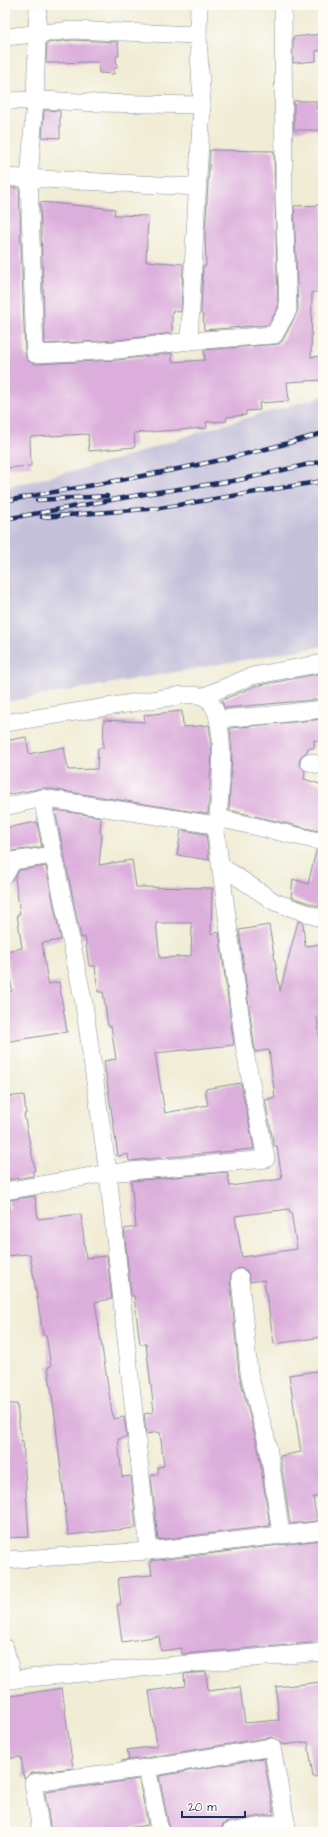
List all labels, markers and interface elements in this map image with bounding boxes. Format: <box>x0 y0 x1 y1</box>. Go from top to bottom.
scale bar <box>182 1793 245 1819</box>
text: 20 m <box>188 1799 217 1816</box>

